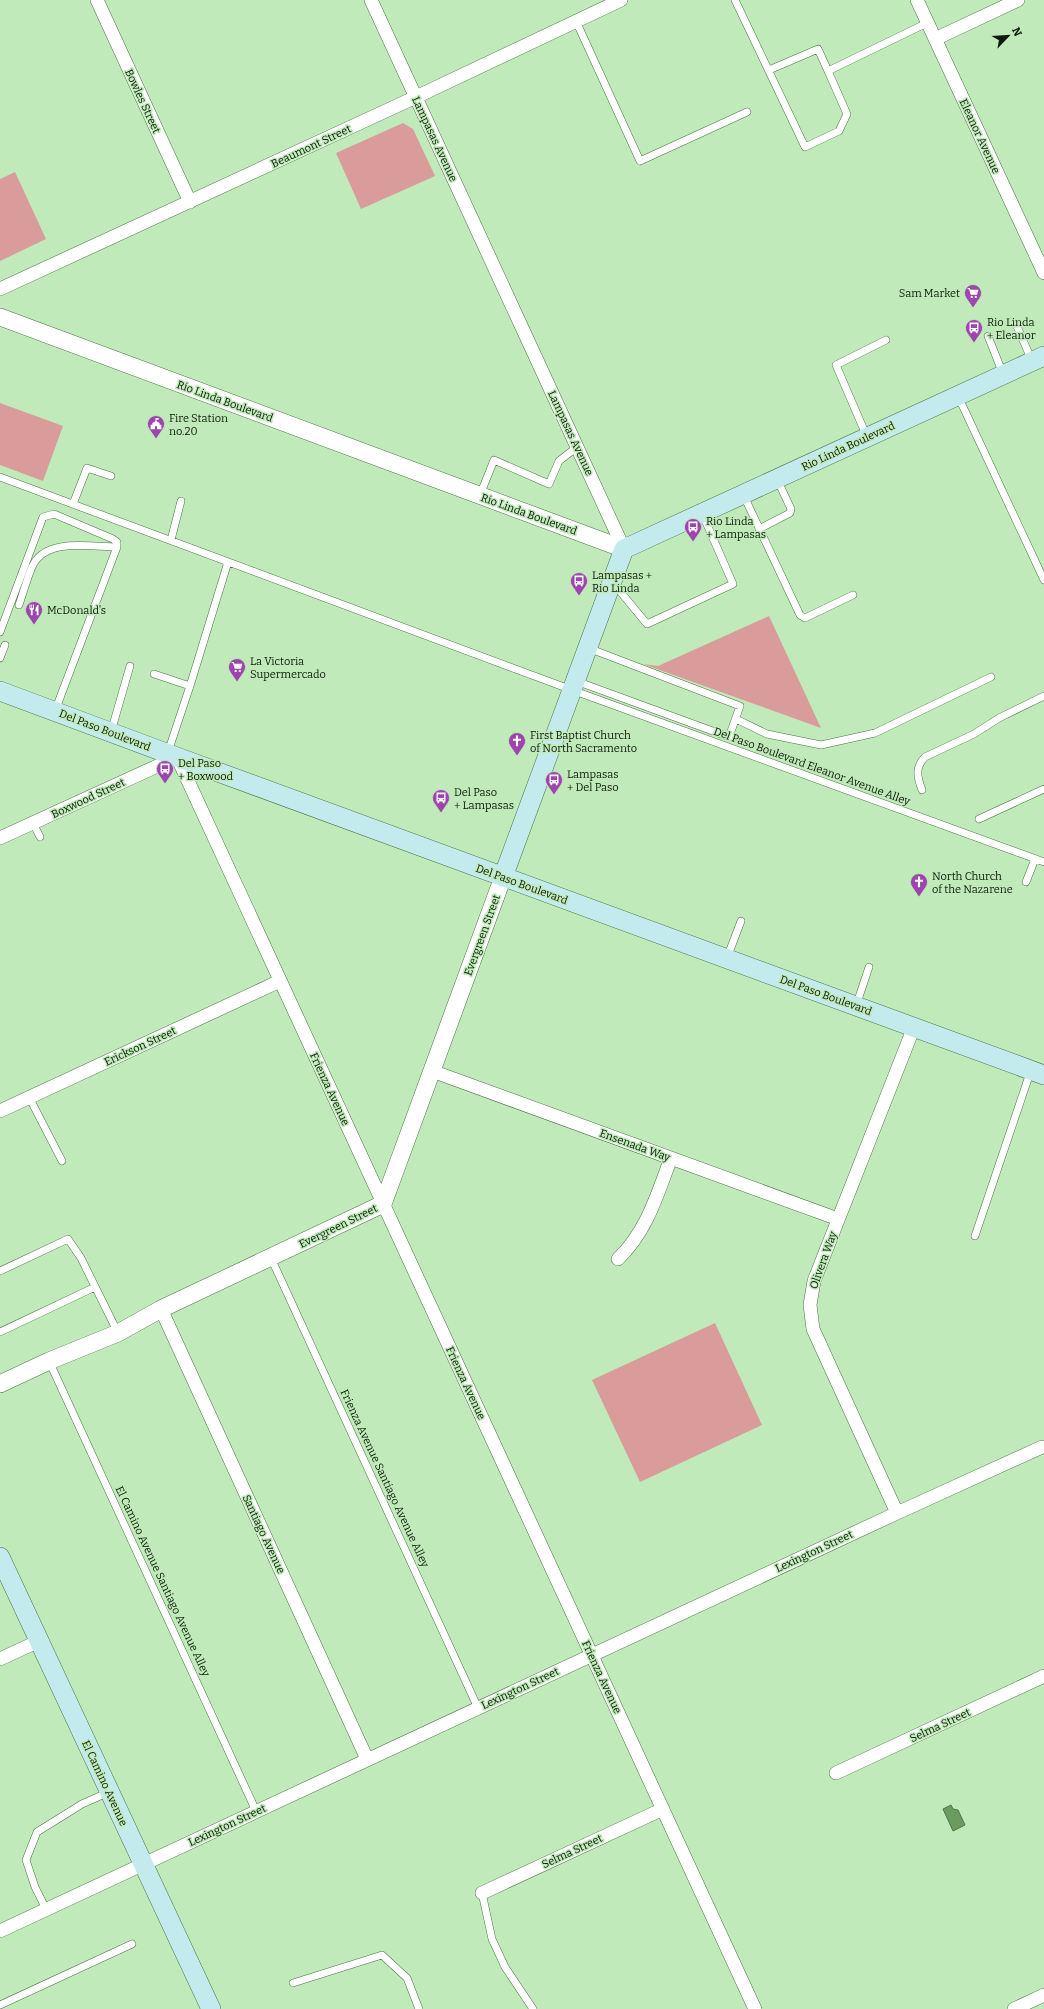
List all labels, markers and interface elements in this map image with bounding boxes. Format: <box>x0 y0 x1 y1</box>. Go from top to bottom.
north arrow <box>988 16 1028 56</box>
text: N <box>1009 25 1025 39</box>
street label: Bowles Street <box>122 67 163 135</box>
street label: Lampasas Avenue <box>409 95 460 184</box>
street label: Eleanor Avenue <box>957 97 1003 176</box>
street label: Beaumont Street <box>269 122 353 171</box>
supermarket icon: Sam Market <box>963 283 983 308</box>
place label: Sam Market <box>899 287 960 300</box>
place label: Rio Linda + Eleanor <box>987 316 1036 342</box>
bus stop icon: Rio Linda + Eleanor <box>964 318 984 343</box>
street label: Rio Linda Boulevard <box>175 378 275 425</box>
street label: Lampasas Avenue <box>545 389 596 478</box>
place label: Fire Station no.20 <box>169 412 228 438</box>
public building icon: Fire Station no.20 <box>146 414 166 439</box>
street label: Rio Linda Boulevard <box>799 419 897 474</box>
street label: Rio Linda Boulevard <box>479 491 579 538</box>
place label: Rio Linda + Lampasas <box>706 515 766 541</box>
bus stop icon: Rio Linda + Lampasas <box>683 517 703 542</box>
place label: Lampasas + Rio Linda <box>592 569 652 595</box>
bus stop icon: Lampasas + Rio Linda <box>569 571 589 596</box>
restaurant icon: McDonald's <box>24 600 44 625</box>
place label: McDonald's <box>47 604 106 617</box>
place label: La Victoria Supermercado <box>250 655 326 681</box>
supermarket icon: La Victoria Supermercado <box>227 657 247 682</box>
street label: Del Paso Boulevard <box>57 707 153 754</box>
street label: Del Paso Boulevard Eleanor Avenue Alley <box>712 725 912 808</box>
place label: First Baptist Church of North Sacramento <box>530 729 637 755</box>
church icon: First Baptist Church of North Sacramento <box>507 731 527 756</box>
place label: Del Paso + Boxwood <box>178 757 234 783</box>
bus stop icon: Del Paso + Boxwood <box>155 759 175 784</box>
place label: Lampasas + Del Paso <box>567 768 619 794</box>
bus stop icon: Lampasas + Del Paso <box>544 770 564 795</box>
street label: Boxwood Street <box>49 776 127 821</box>
place label: Del Paso + Lampasas <box>454 786 514 812</box>
bus stop icon: Del Paso + Lampasas <box>431 788 451 813</box>
street label: Del Paso Boulevard <box>474 862 570 907</box>
place label: North Church of the Nazarene <box>932 870 1013 896</box>
church icon: North Church of the Nazarene <box>909 872 929 897</box>
street label: Evergreen Street <box>462 893 503 978</box>
street label: Del Paso Boulevard <box>778 973 874 1018</box>
street label: Erickson Street <box>102 1024 178 1069</box>
street label: Frienza Avenue <box>307 1051 352 1128</box>
street label: Ensenada Way <box>598 1127 672 1164</box>
street label: Evergreen Street <box>297 1202 380 1251</box>
street label: Olivera Way <box>807 1229 840 1291</box>
street label: Frienza Avenue <box>443 1345 488 1422</box>
street label: Frienza Avenue Santiago Avenue Alley <box>337 1387 432 1569</box>
street label: El Camino Avenue Santiago Avenue Alley <box>113 1484 213 1679</box>
street label: Santiago Avenue <box>240 1493 288 1576</box>
street label: Lexington Street <box>773 1528 855 1575</box>
street label: Frienza Avenue <box>579 1639 624 1716</box>
street label: Lexington Street <box>479 1665 561 1712</box>
street label: Selma Street <box>908 1706 973 1745</box>
street label: El Camino Avenue <box>79 1738 130 1828</box>
street label: Lexington Street <box>186 1802 268 1849</box>
street label: Selma Street <box>540 1832 605 1871</box>

